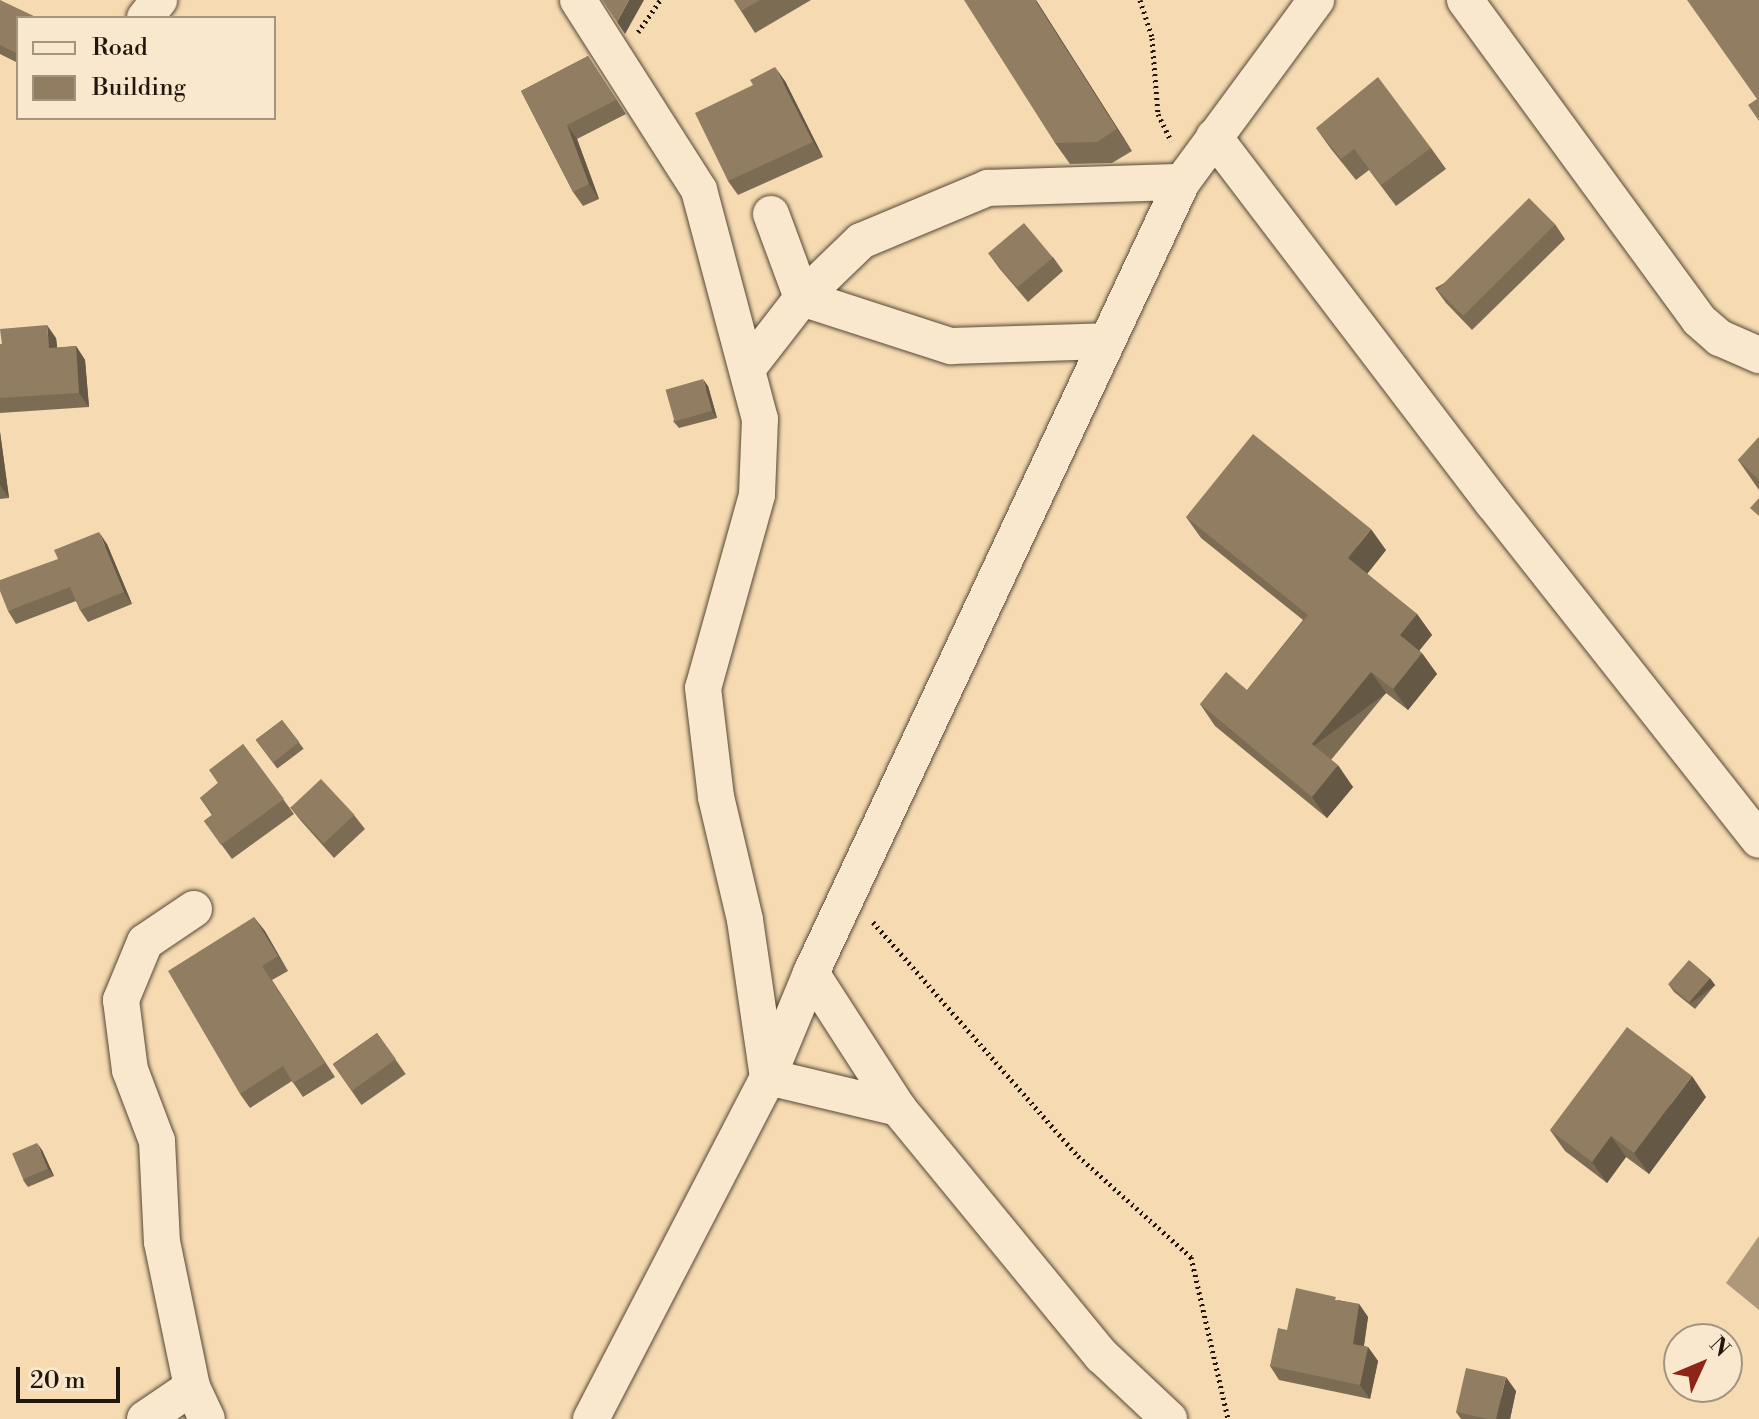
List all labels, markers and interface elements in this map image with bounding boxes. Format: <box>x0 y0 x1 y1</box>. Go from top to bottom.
legend <box>16 16 276 120</box>
text: Road <box>92 33 148 63</box>
text: Building <box>92 73 186 103</box>
north arrow <box>1663 1323 1743 1403</box>
text: N <box>1703 1332 1735 1363</box>
scale bar <box>20 1351 124 1401</box>
text: 20 m <box>30 1366 86 1396</box>

